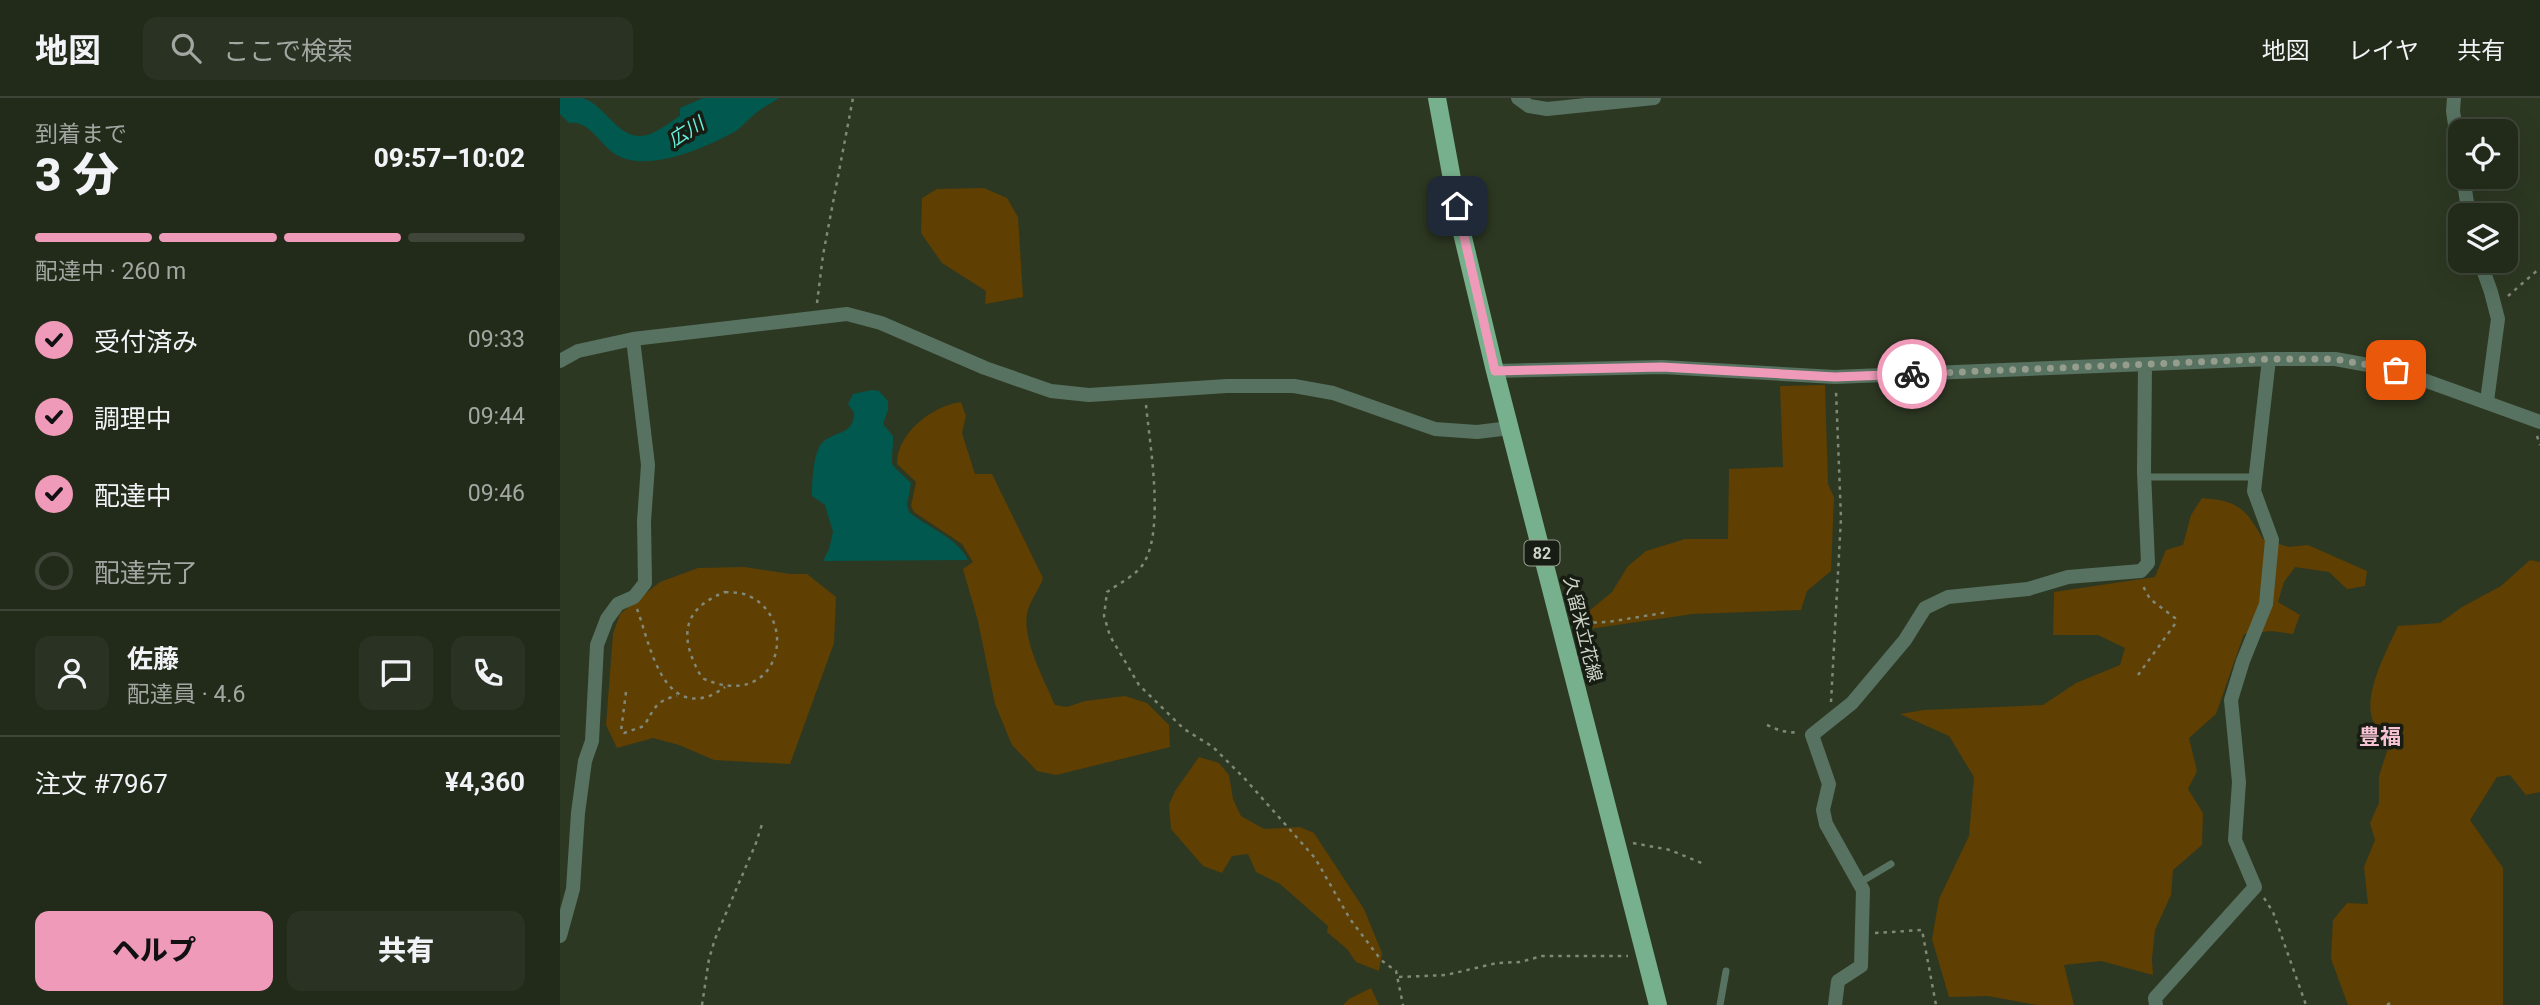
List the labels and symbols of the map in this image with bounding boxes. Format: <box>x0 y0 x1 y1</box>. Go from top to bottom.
water label: 広川 <box>664 111 710 152</box>
pin <box>1427 176 1487 236</box>
courier <box>1877 339 1947 409</box>
pin <box>2366 340 2426 400</box>
road number: 82 <box>1524 540 1560 566</box>
street label: 久留米立花線 <box>1560 574 1606 684</box>
district label: 豊福 <box>2359 725 2401 749</box>

